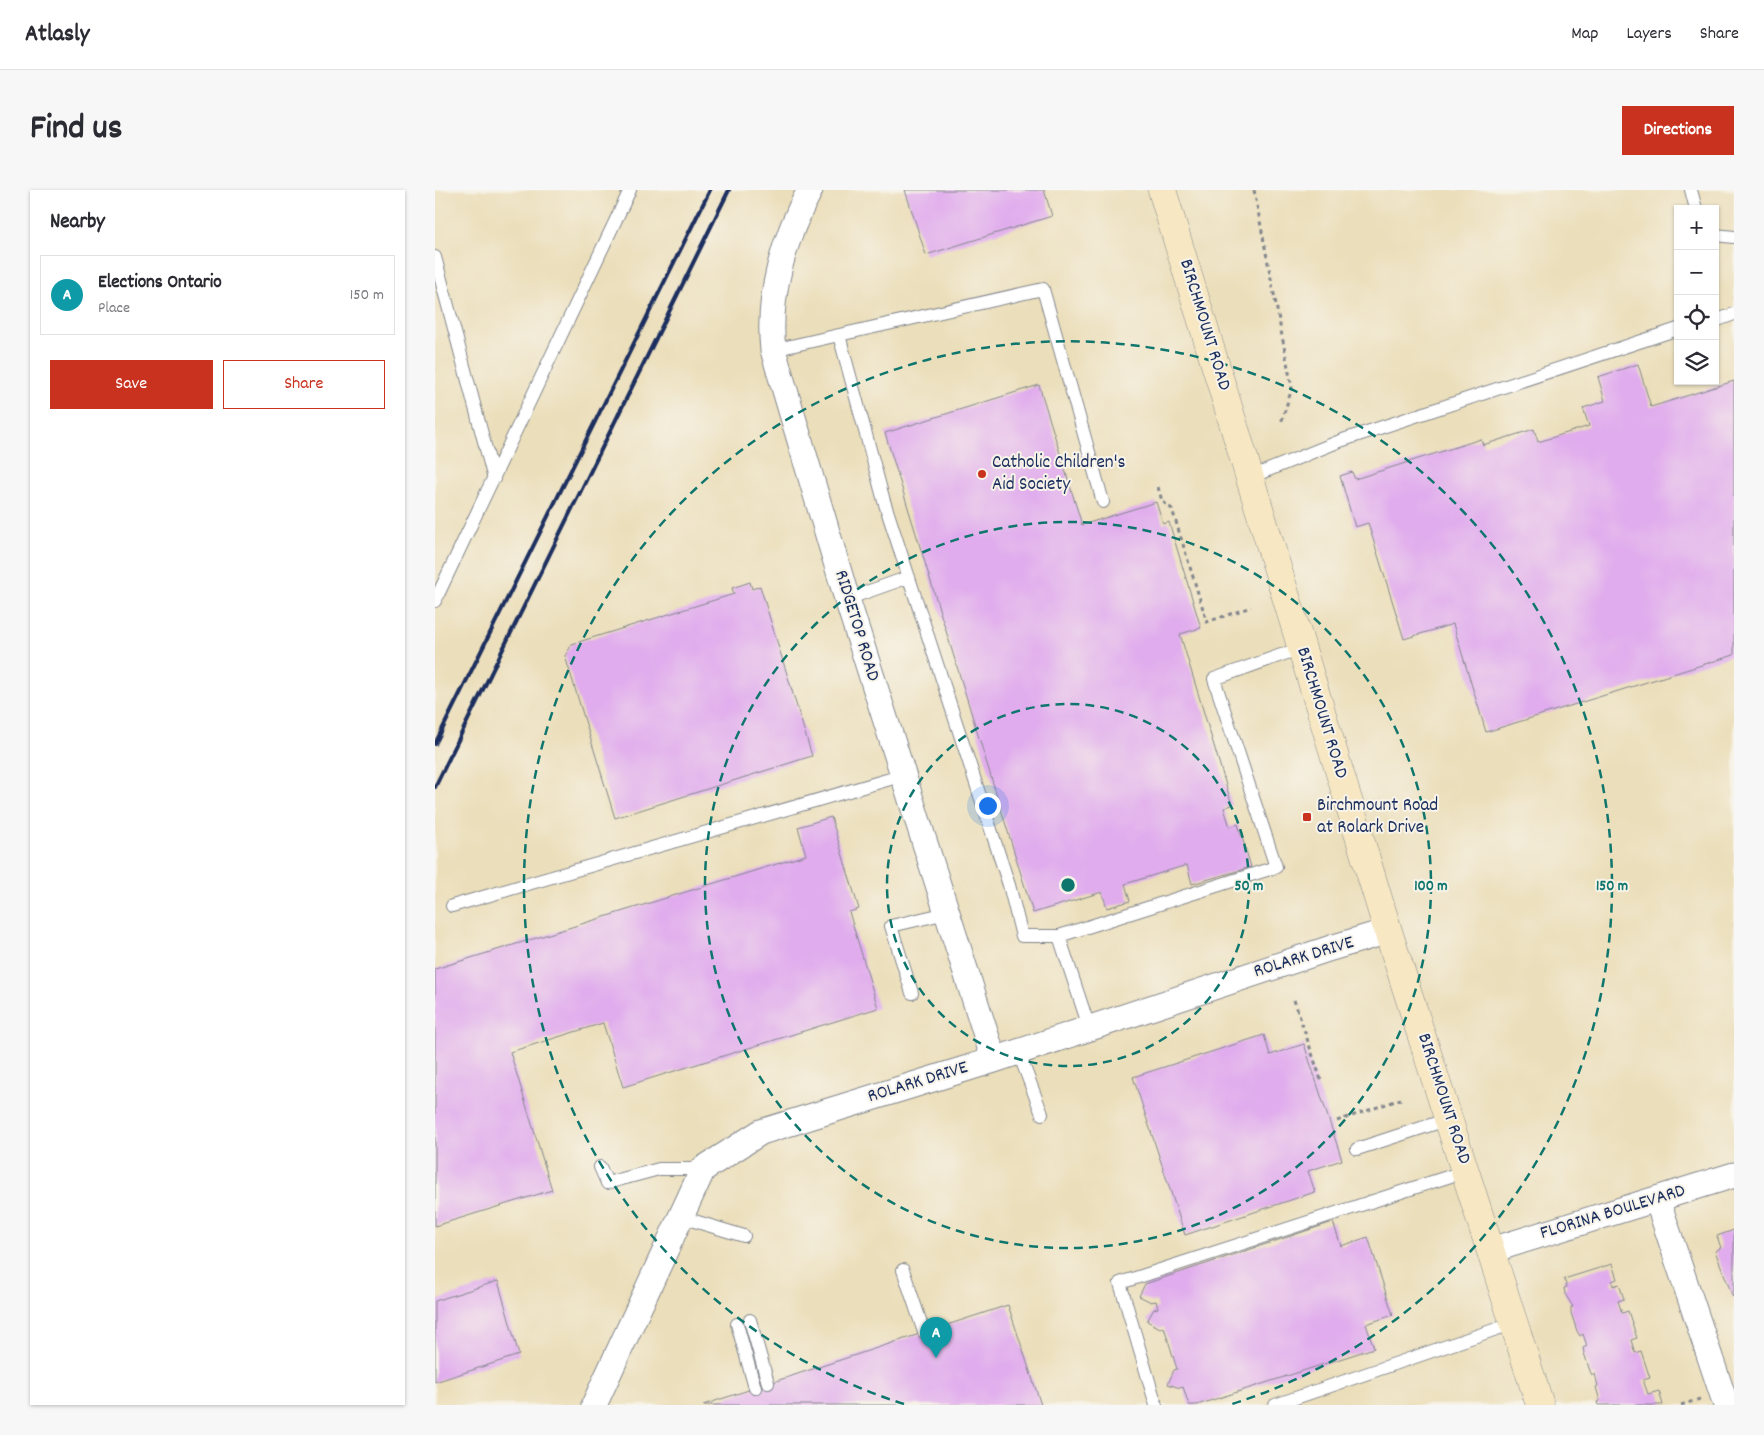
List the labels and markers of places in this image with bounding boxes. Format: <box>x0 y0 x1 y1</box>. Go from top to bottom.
place label: Catholic Children's Aid Society <box>992 450 1125 499</box>
marker: Catholic Children's Aid Society <box>976 468 988 480</box>
place label: Birchmount Road at Rolark Drive <box>1317 793 1438 842</box>
marker: Birchmount Road at Rolark Drive <box>1301 811 1313 823</box>
centre of rings <box>1059 876 1077 894</box>
pin: A <box>920 1317 952 1358</box>

